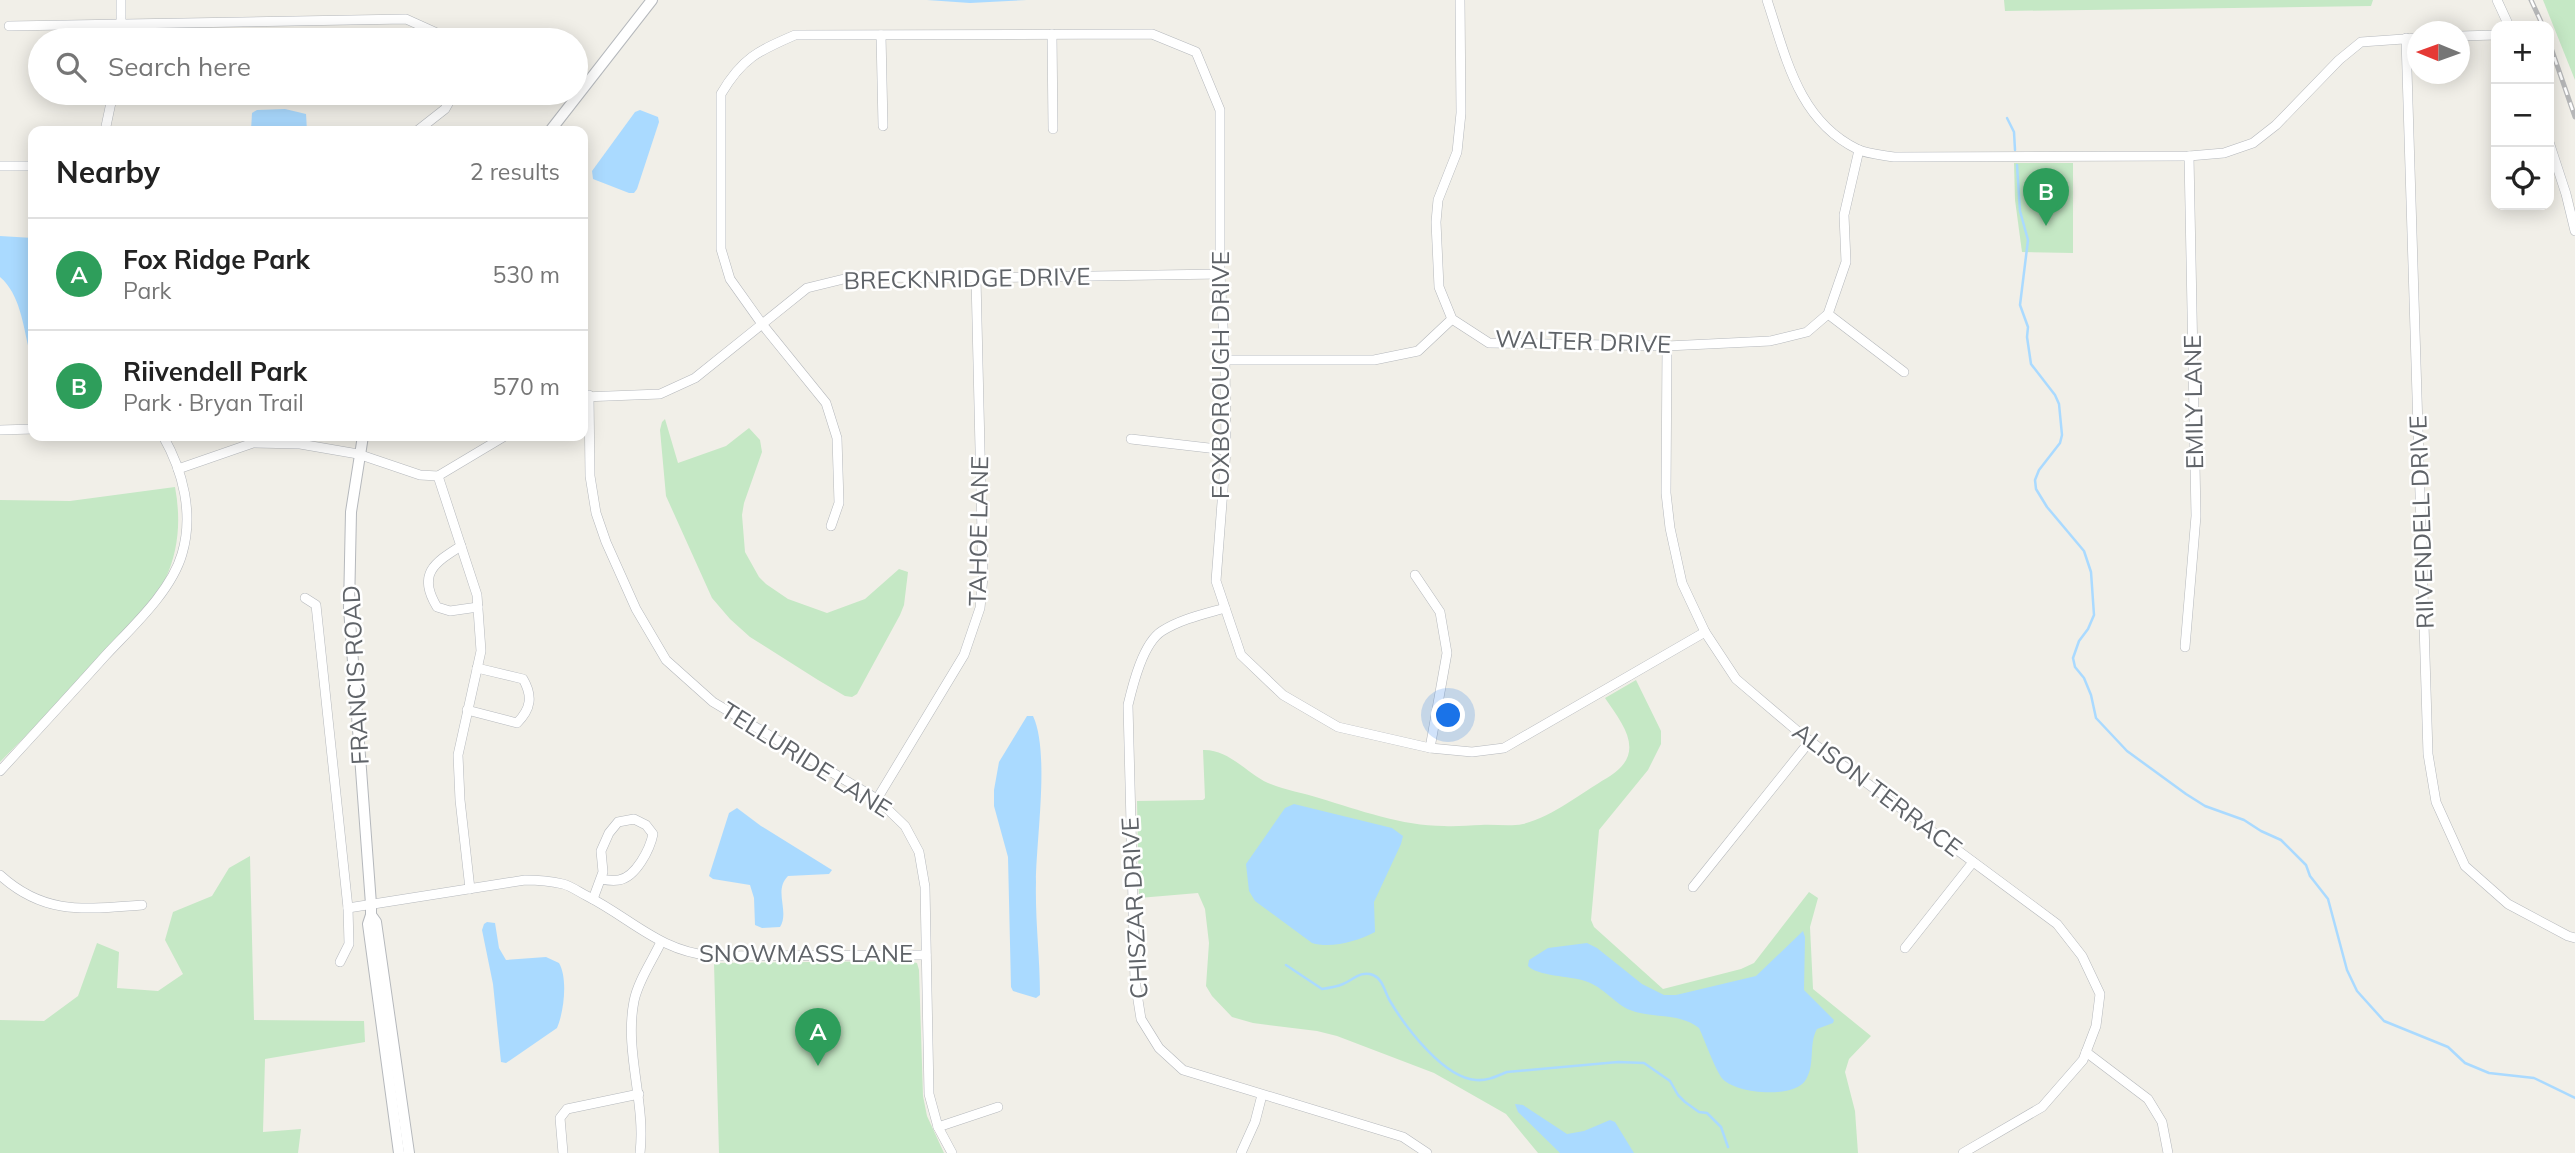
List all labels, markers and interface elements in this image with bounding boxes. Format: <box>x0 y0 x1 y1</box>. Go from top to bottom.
north arrow <box>2407 21 2470 84</box>
map controls <box>2491 21 2554 210</box>
button: + <box>2491 21 2554 84</box>
search box <box>28 28 588 105</box>
icon: search <box>52 48 90 86</box>
text: Search here <box>108 50 251 83</box>
button: − <box>2491 84 2554 147</box>
button: locate <box>2491 147 2554 210</box>
text: Nearby <box>56 153 160 191</box>
text: 2 results <box>470 157 560 186</box>
pin: B <box>2023 168 2069 226</box>
text: Fox Ridge Park <box>123 243 310 276</box>
street label: FOXBOROUGH DRIVE <box>1205 251 1235 499</box>
text: A <box>70 260 88 289</box>
text: 530 m <box>492 260 560 289</box>
street label: BRECKNRIDGE DRIVE <box>843 261 1091 295</box>
text: Park <box>123 276 171 305</box>
street label: WALTER DRIVE <box>1494 323 1672 359</box>
street label: EMILY LANE <box>2177 335 2209 469</box>
text: Riivendell Park <box>123 355 307 388</box>
text: B <box>71 372 87 401</box>
text: 570 m <box>492 372 560 401</box>
text: Park · Bryan Trail <box>123 388 304 417</box>
street label: RIIVENDELL DRIVE <box>2402 415 2440 629</box>
street label: TAHOE LANE <box>962 456 994 606</box>
street label: FRANCIS ROAD <box>335 585 375 765</box>
street label: TELLURIDE LANE <box>716 695 897 824</box>
your location <box>1431 698 1465 732</box>
street label: ALISON TERRACE <box>1787 716 1968 863</box>
street label: CHISZAR DRIVE <box>1114 816 1154 1000</box>
street label: SNOWMASS LANE <box>699 938 913 968</box>
pin: A <box>795 1008 841 1066</box>

